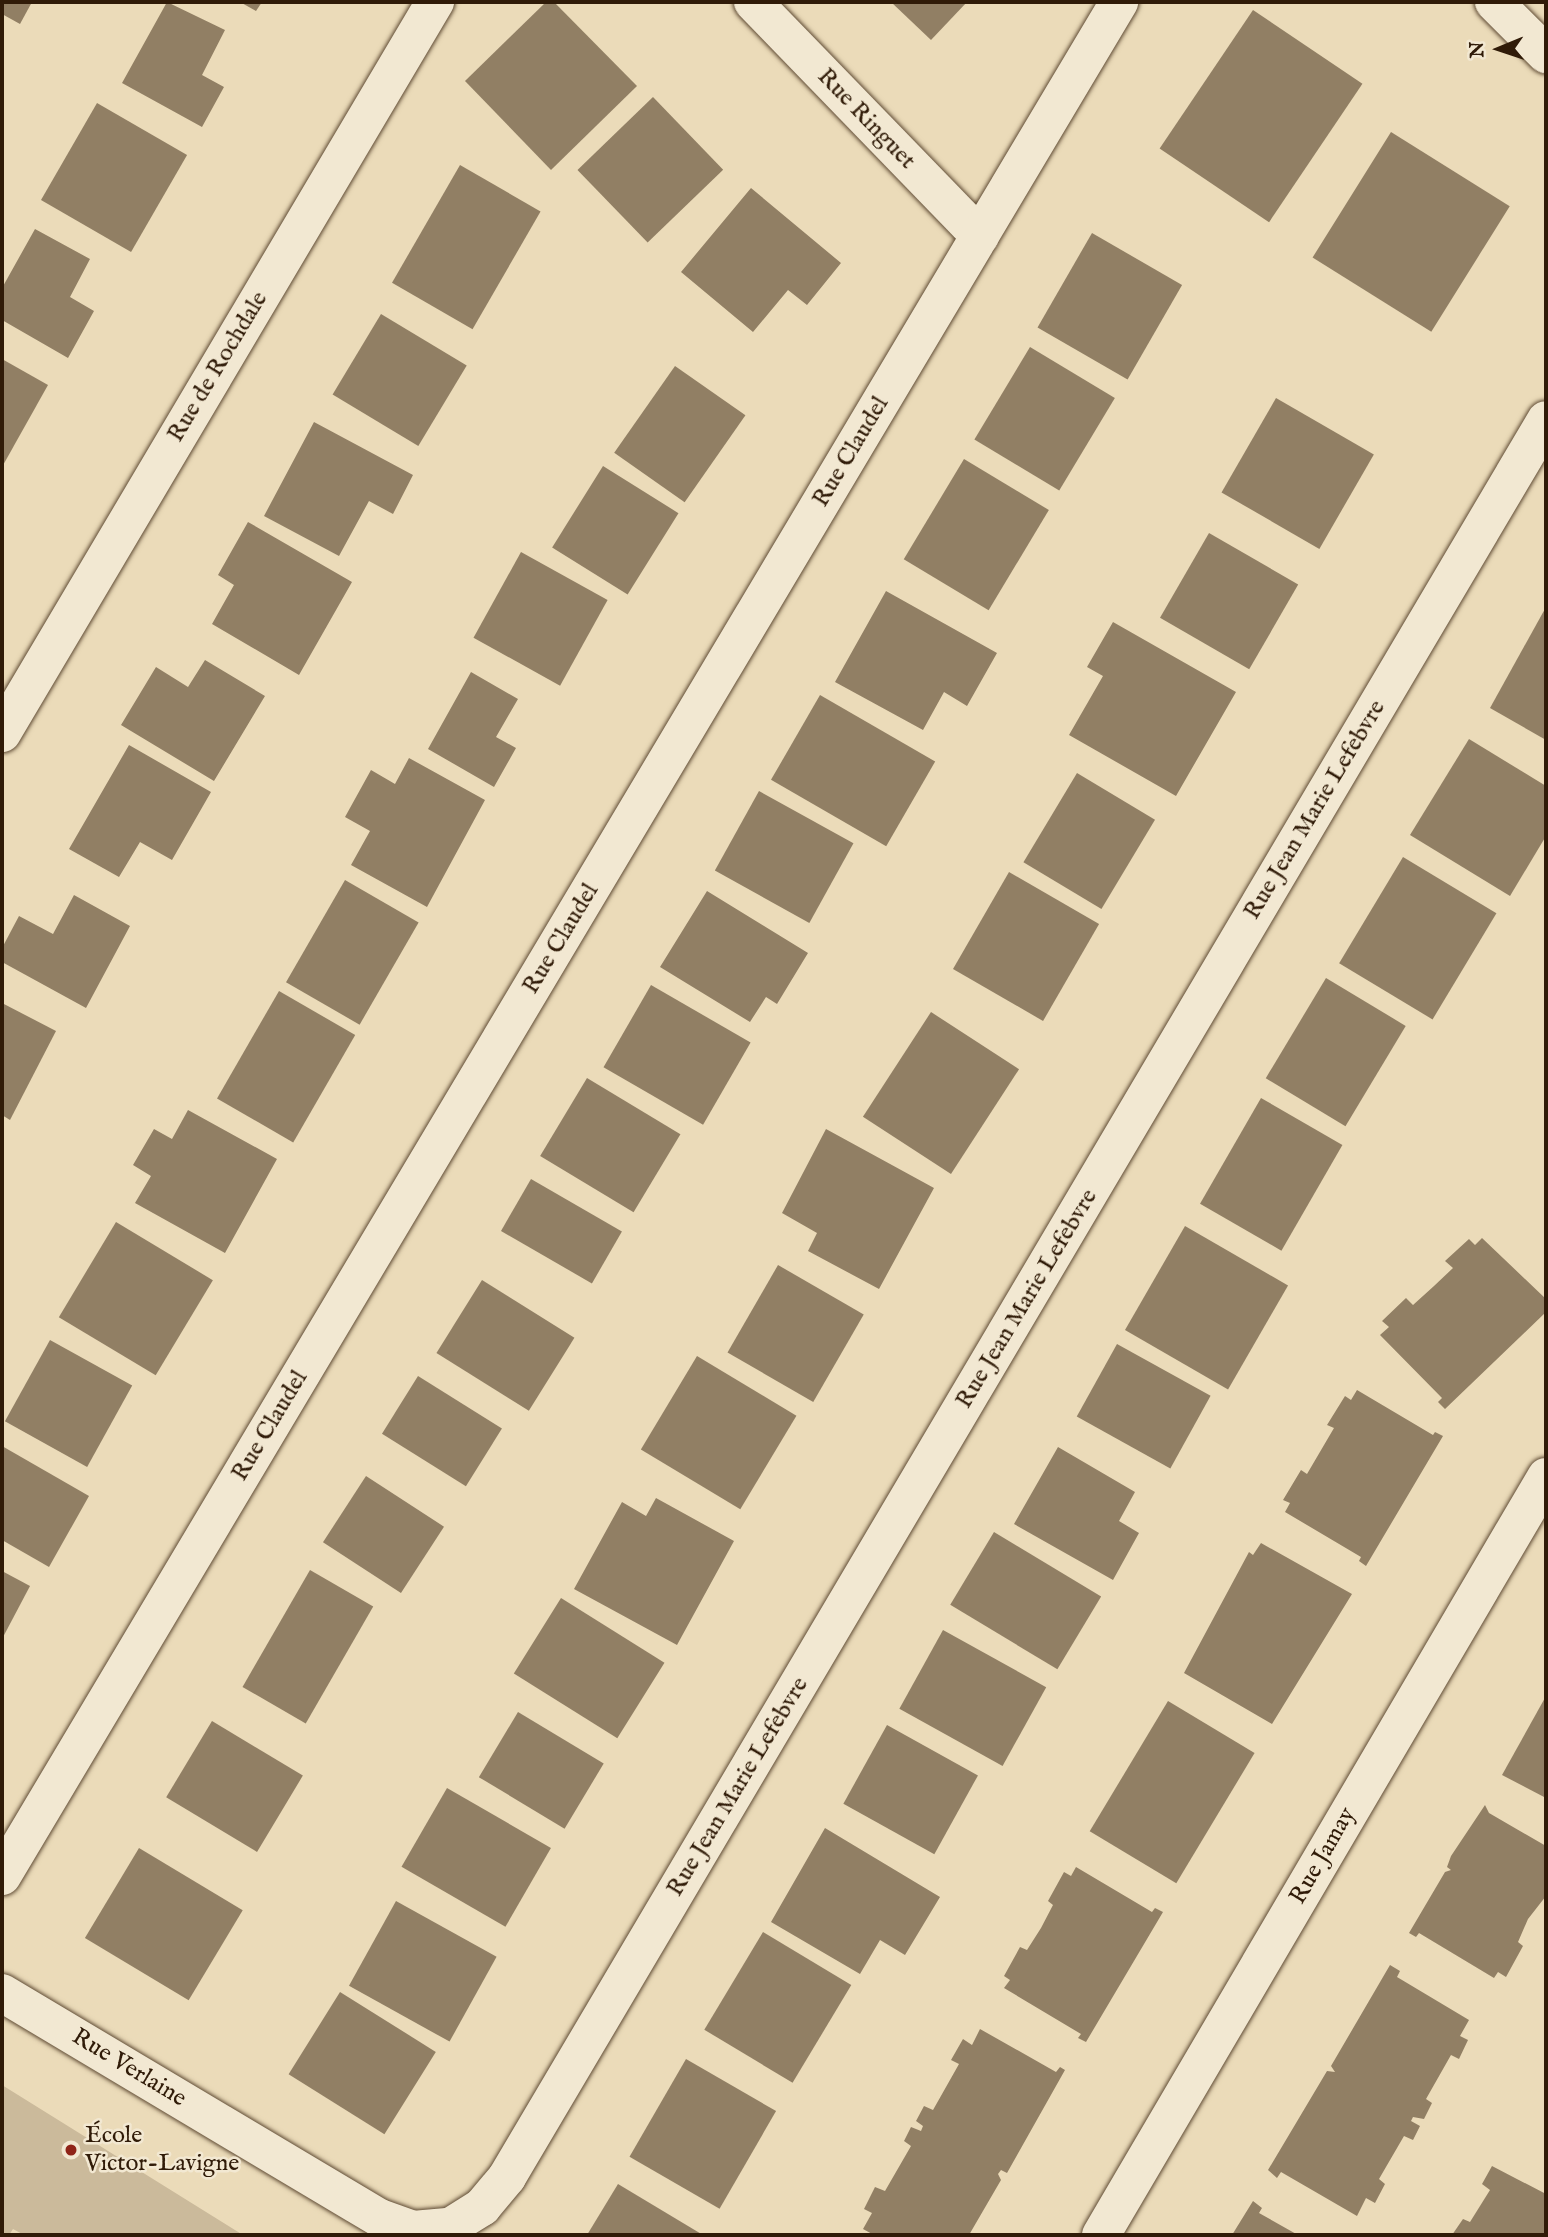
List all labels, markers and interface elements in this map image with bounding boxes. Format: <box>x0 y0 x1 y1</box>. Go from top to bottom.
north arrow <box>1464 14 1534 84</box>
text: N <box>1466 41 1490 58</box>
street label: Rue Ringuet <box>811 63 921 175</box>
street label: Rue de Rochdale <box>162 286 274 448</box>
street label: Rue Claudel <box>807 392 895 512</box>
street label: Rue Jean Marie Lefebvre <box>1238 695 1392 925</box>
street label: Rue Claudel <box>517 879 605 999</box>
street label: Rue Jean Marie Lefebvre <box>950 1184 1104 1414</box>
street label: Rue Claudel <box>226 1366 314 1486</box>
street label: Rue Jean Marie Lefebvre <box>661 1672 815 1902</box>
street label: Rue Jamay <box>1284 1803 1362 1909</box>
street label: Rue Verlaine <box>67 2023 191 2113</box>
place label: École Victor-Lavigne <box>85 2122 239 2178</box>
marker: École Victor-Lavigne <box>63 2142 79 2158</box>

